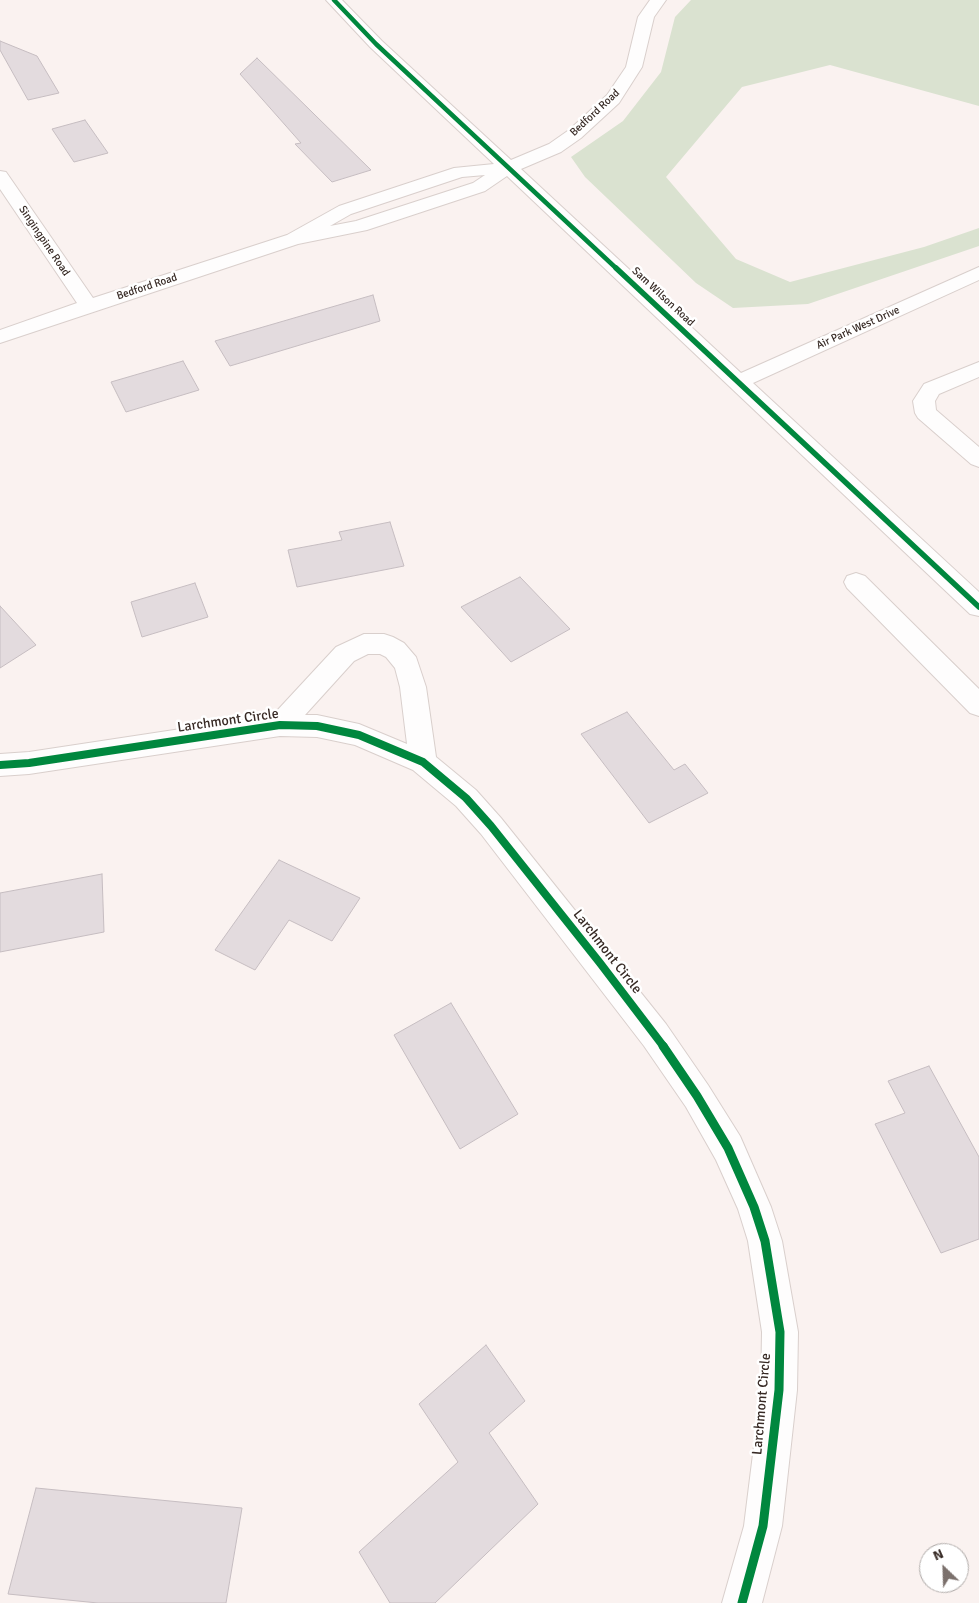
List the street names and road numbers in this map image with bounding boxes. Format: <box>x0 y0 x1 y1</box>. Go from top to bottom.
street label: Bedford Road <box>567 87 623 139</box>
street label: Singingpine Road <box>16 203 72 279</box>
street label: Sam Wilson Road <box>629 265 697 329</box>
street label: Bedford Road <box>115 271 179 303</box>
street label: Air Park West Drive <box>814 304 902 352</box>
street label: Larchmont Circle <box>176 706 280 736</box>
street label: Larchmont Circle <box>569 907 645 997</box>
street label: Larchmont Circle <box>749 1352 775 1456</box>

